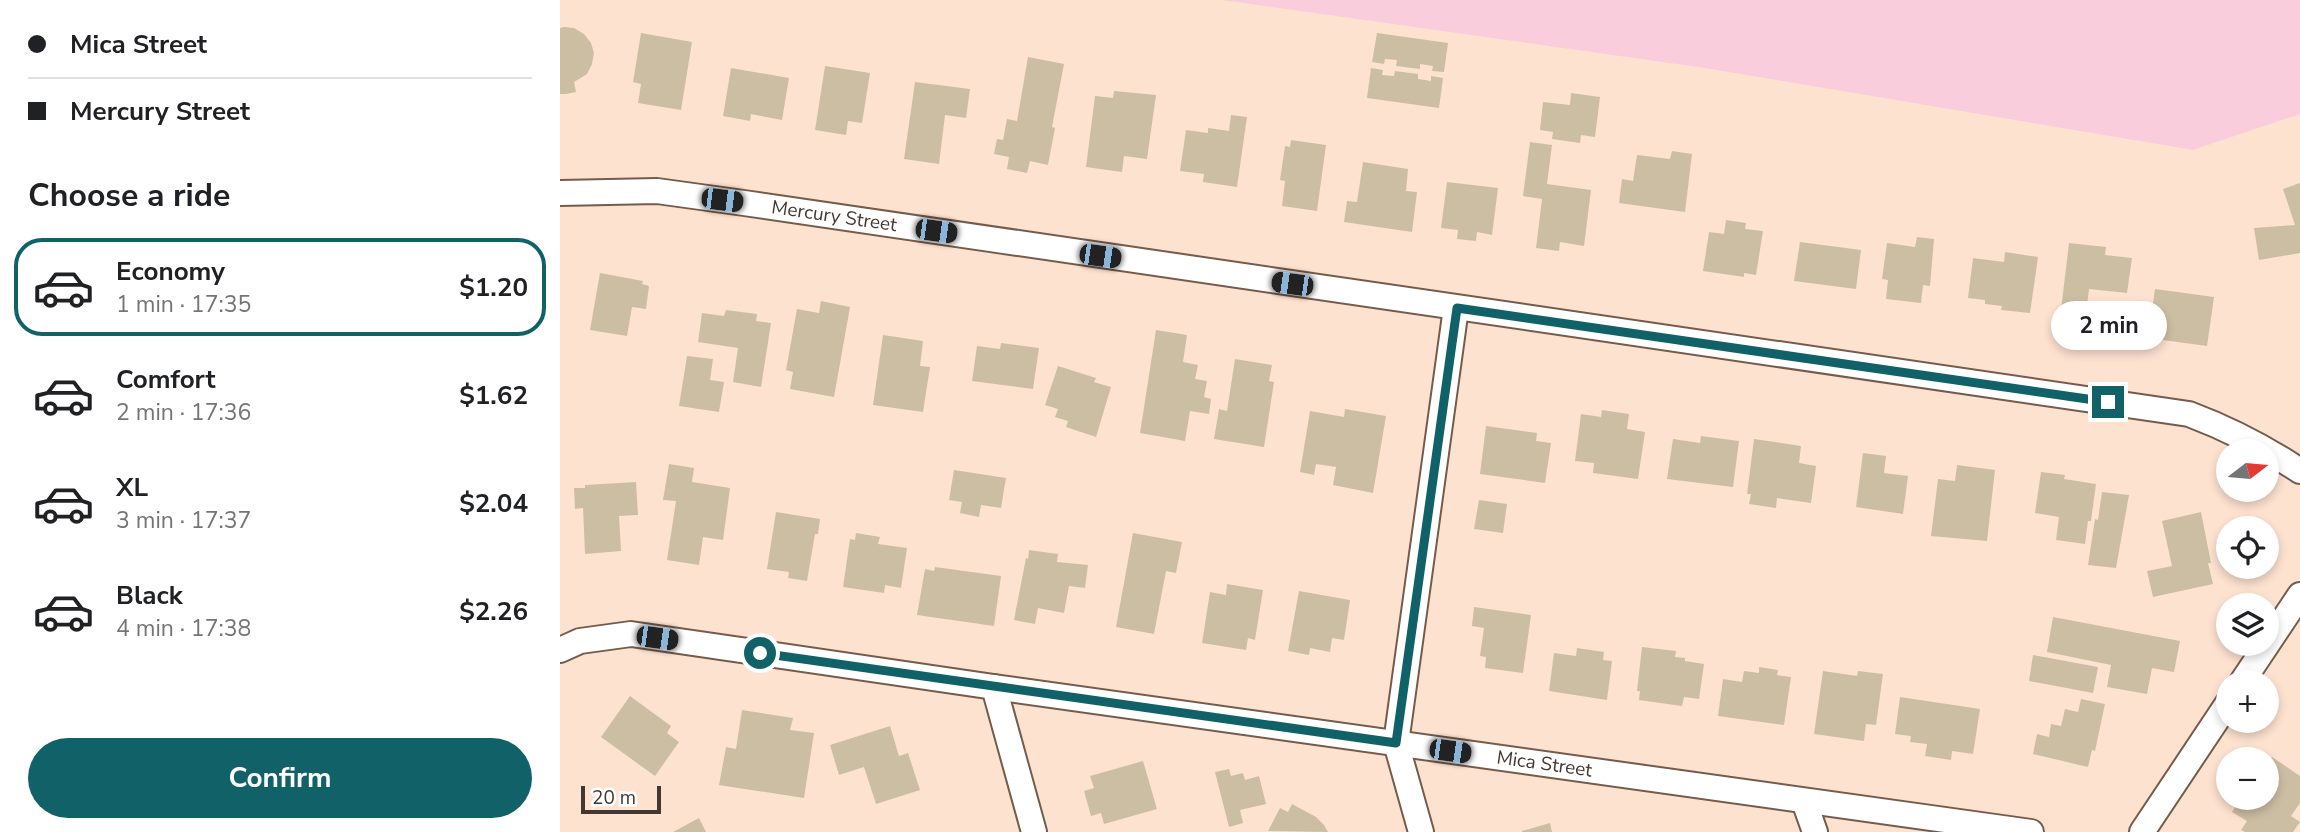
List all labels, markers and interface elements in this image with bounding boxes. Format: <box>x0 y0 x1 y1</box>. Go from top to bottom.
text: Mica Street <box>70 27 207 62</box>
text: Mercury Street <box>70 94 250 129</box>
text: Choose a ride <box>28 174 230 217</box>
car <box>700 187 745 213</box>
street label: Mercury Street <box>770 194 899 238</box>
car <box>914 218 959 244</box>
car <box>1078 243 1123 269</box>
text: Economy <box>116 254 225 289</box>
icon: car <box>32 256 95 319</box>
text: $1.20 <box>459 270 528 305</box>
car <box>1270 271 1315 297</box>
text: 1 min · 17:35 <box>116 289 251 320</box>
callout: 2 min <box>2050 300 2166 350</box>
text: 2 min <box>2079 310 2139 341</box>
text: Comfort <box>116 362 216 397</box>
icon: car <box>32 364 95 427</box>
text: $1.62 <box>459 378 528 413</box>
route end <box>2092 386 2124 418</box>
text: 2 min · 17:36 <box>116 397 251 428</box>
north arrow <box>2216 439 2278 502</box>
map controls <box>2216 439 2279 810</box>
text: XL <box>116 470 148 505</box>
icon: car <box>32 472 95 535</box>
text: $2.04 <box>459 486 528 521</box>
text: 3 min · 17:37 <box>116 505 251 536</box>
button: locate <box>2216 516 2279 579</box>
text: Black <box>116 578 183 613</box>
icon: car <box>32 580 95 643</box>
button: layers <box>2216 593 2279 656</box>
text: $2.26 <box>459 594 528 629</box>
text: 4 min · 17:38 <box>116 613 251 644</box>
car <box>635 625 680 651</box>
route start <box>744 637 776 669</box>
button: + <box>2216 670 2279 733</box>
button: Confirm <box>28 738 532 818</box>
car <box>1428 738 1473 764</box>
street label: Mica Street <box>1495 744 1594 784</box>
button: − <box>2216 747 2279 810</box>
scale bar <box>581 783 662 815</box>
text: 20 m <box>592 785 636 811</box>

